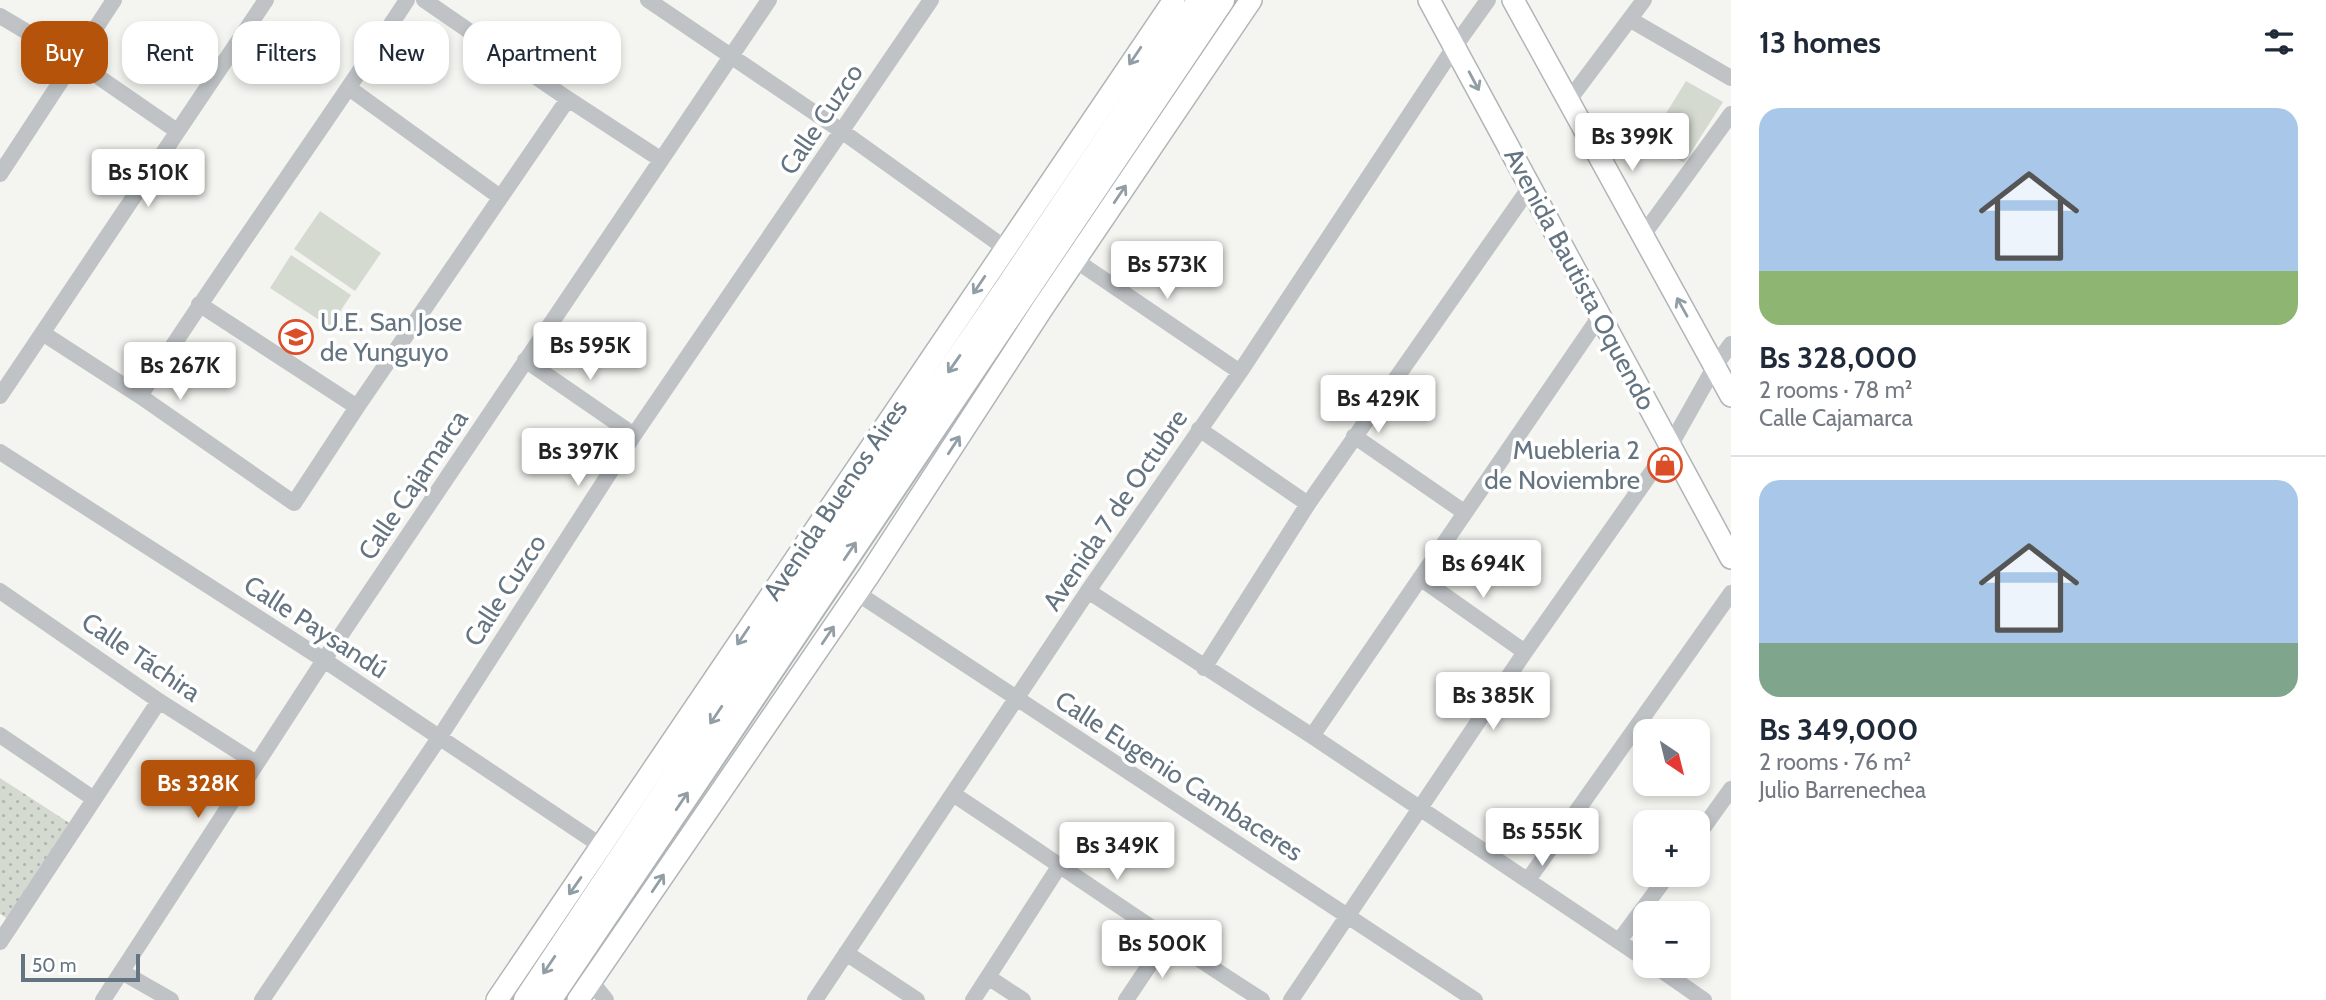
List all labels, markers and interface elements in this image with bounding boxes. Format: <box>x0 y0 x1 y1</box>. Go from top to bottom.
chip: Buy <box>21 21 108 84</box>
chip: Rent <box>122 21 218 84</box>
chip: Filters <box>232 21 340 84</box>
chip: New <box>354 21 449 84</box>
chip: Apartment <box>463 21 621 84</box>
icon: filters <box>2260 23 2298 61</box>
text: 13 homes <box>1759 24 1881 61</box>
one-way arrow <box>1128 46 1142 66</box>
street label: Calle Cuzco <box>772 57 870 181</box>
one-way arrow <box>1467 70 1481 91</box>
pin: Bs 399K <box>1567 114 1697 173</box>
text: Bs 399K <box>1591 122 1673 150</box>
street label: Avenida Bautista Oquendo <box>1497 143 1663 415</box>
pin: Bs 510K <box>83 150 213 209</box>
icon: home <box>1966 153 2092 279</box>
text: Bs 510K <box>108 158 188 186</box>
one-way arrow <box>1113 185 1127 204</box>
pin: Bs 573K <box>1102 242 1232 301</box>
text: Bs 573K <box>1127 250 1207 278</box>
one-way arrow <box>972 275 986 294</box>
one-way arrow <box>1675 297 1689 317</box>
place label: U.E. San Jose de Yunguyo <box>320 306 462 368</box>
school or university icon: U.E. San Jose de Yunguyo <box>277 318 315 356</box>
pin: Bs 595K <box>525 322 655 382</box>
text: Bs 595K <box>549 331 631 359</box>
text: Bs 328,000 <box>1759 339 1917 376</box>
pin: Bs 267K <box>115 342 245 402</box>
text: Bs 267K <box>140 351 220 379</box>
one-way arrow <box>947 354 961 374</box>
pin: Bs 429K <box>1313 376 1443 435</box>
text: 2 rooms · 78 m² <box>1759 376 1913 404</box>
text: Bs 429K <box>1337 384 1419 412</box>
street label: Avenida Buenos Aires <box>756 393 914 606</box>
street label: Avenida 7 de Octubre <box>1036 403 1194 617</box>
street label: Calle Cajamarca <box>351 404 475 566</box>
text: Calle Cajamarca <box>1759 404 1913 432</box>
pin: Bs 397K <box>513 428 643 488</box>
place label: Muebleria 2 de Noviembre <box>1484 434 1640 496</box>
one-way arrow <box>947 436 961 455</box>
text: Bs 397K <box>538 437 618 465</box>
shop icon: Muebleria 2 de Noviembre <box>1646 446 1684 484</box>
icon: home <box>1966 525 2092 651</box>
street label: Calle Cuzco <box>457 528 553 652</box>
pin: Bs 694K <box>1418 540 1548 600</box>
one-way arrow <box>843 542 857 561</box>
text: Bs 694K <box>1441 549 1525 577</box>
street label: Calle Paysandú <box>238 569 394 685</box>
street label: Calle Táchira <box>75 606 207 709</box>
one-way arrow <box>736 626 750 645</box>
one-way arrow <box>821 626 835 645</box>
pin: Bs 385K <box>1428 672 1558 732</box>
text: Bs 385K <box>1452 681 1534 709</box>
street label: Calle Eugenio Cambaceres <box>1049 684 1309 868</box>
one-way arrow <box>709 705 723 724</box>
text: Bs 349,000 <box>1759 711 1918 748</box>
north arrow <box>1633 719 1710 796</box>
map controls <box>1633 719 1710 978</box>
text: 2 rooms · 76 m² <box>1759 748 1911 776</box>
pin: Bs 328K <box>133 760 263 820</box>
text: Bs 328K <box>157 769 239 797</box>
text: Julio Barrenechea <box>1759 776 1926 804</box>
one-way arrow <box>675 792 689 811</box>
pin: Bs 555K <box>1477 808 1607 868</box>
button: + <box>1633 810 1710 887</box>
text: Bs 555K <box>1502 817 1582 845</box>
pin: Bs 349K <box>1052 822 1182 882</box>
text: Bs 349K <box>1075 831 1159 859</box>
one-way arrow <box>651 874 665 893</box>
one-way arrow <box>568 876 582 895</box>
button: − <box>1633 901 1710 978</box>
pin: Bs 500K <box>1097 920 1227 980</box>
text: Bs 500K <box>1118 929 1206 957</box>
scale bar <box>21 951 140 983</box>
text: 50 m <box>32 954 76 977</box>
one-way arrow <box>542 955 556 974</box>

